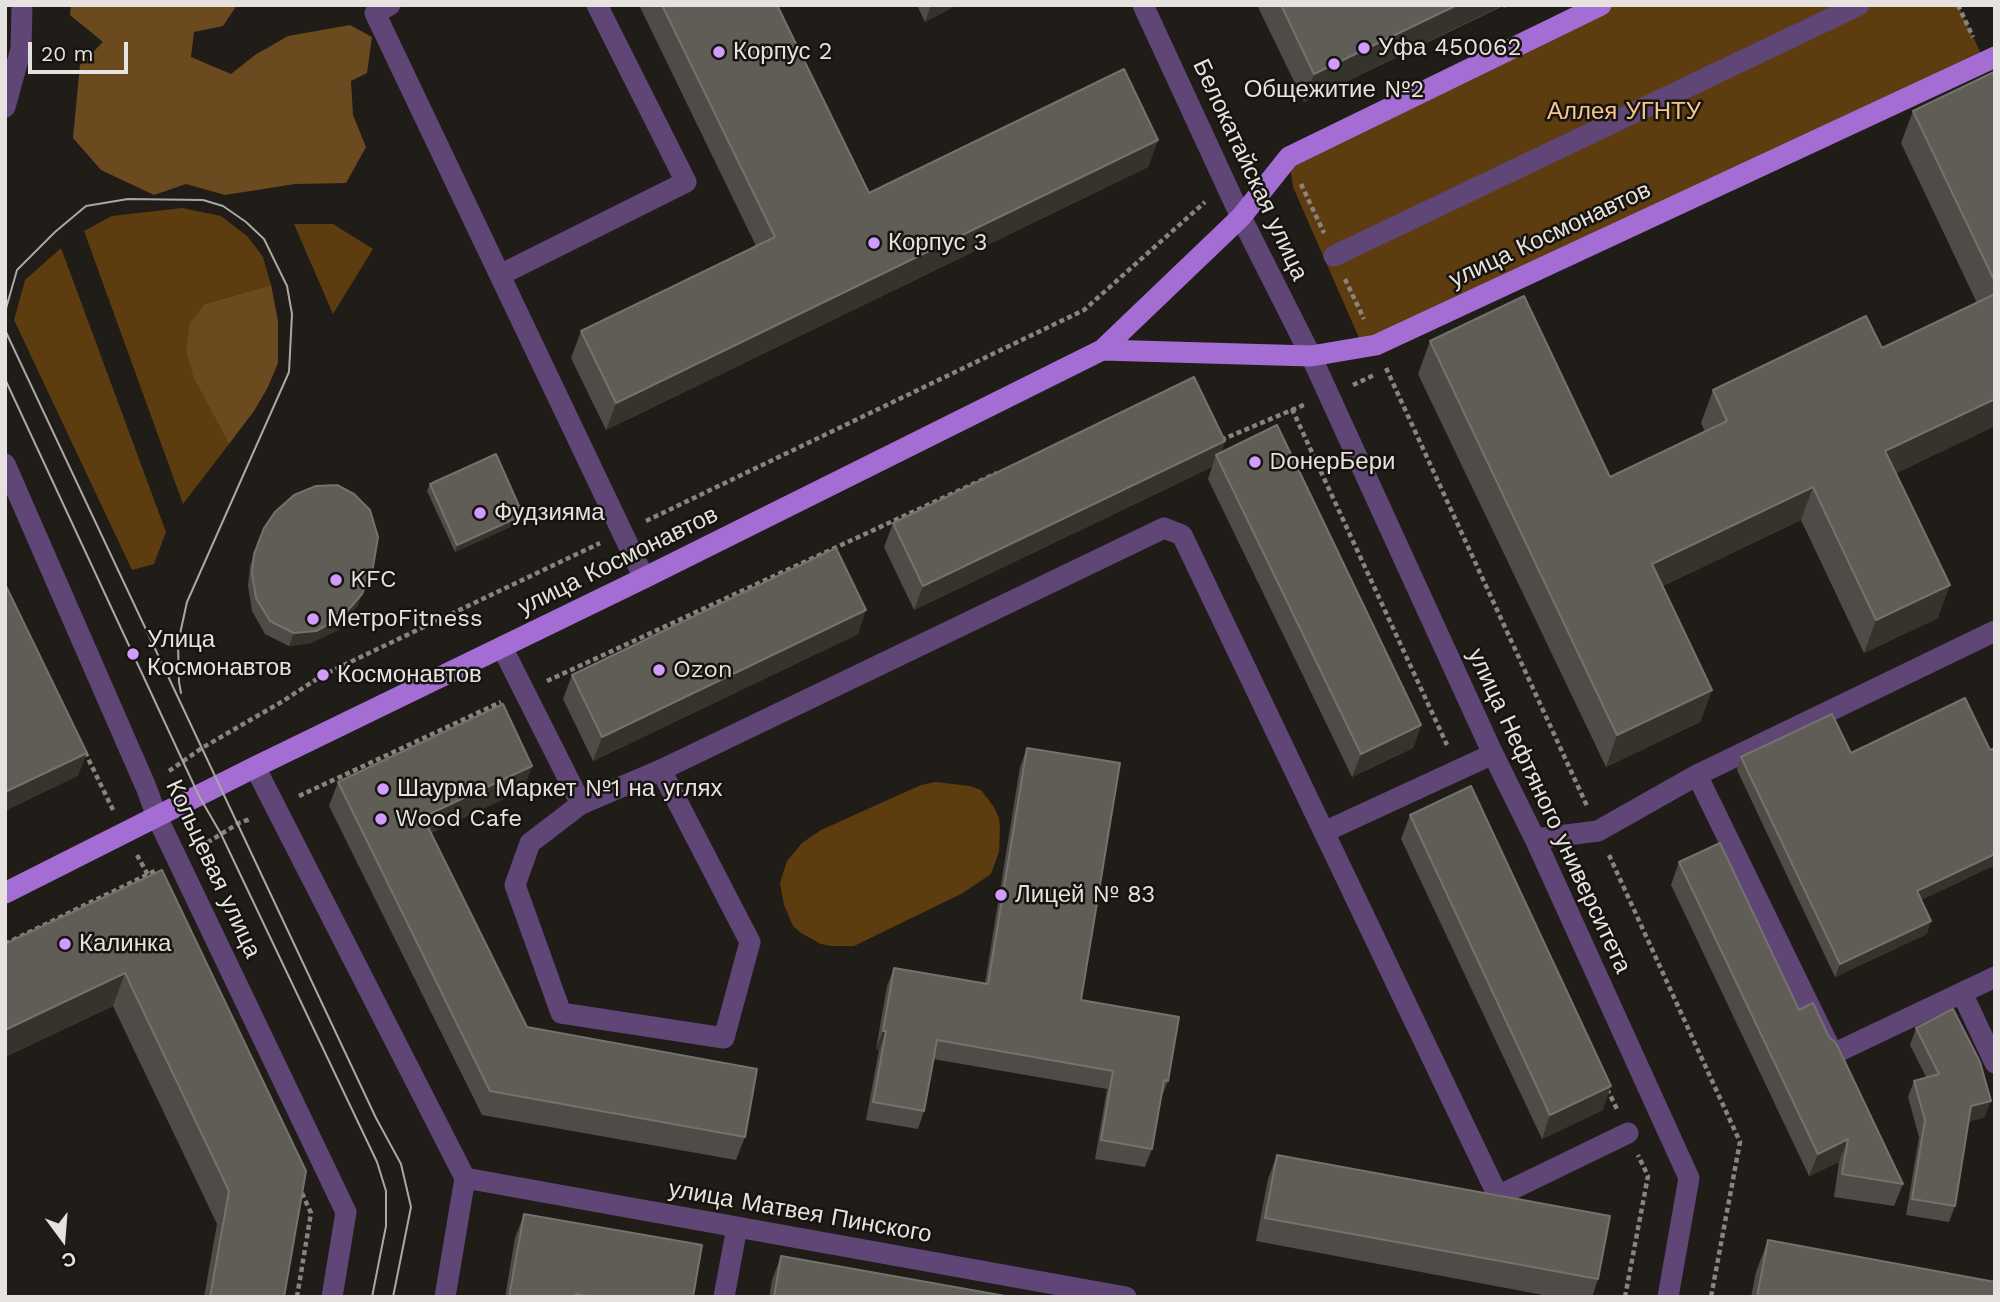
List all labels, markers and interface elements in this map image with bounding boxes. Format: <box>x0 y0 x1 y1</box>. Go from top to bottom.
scale bar <box>32 28 131 72</box>
place label: Уфа 450062 <box>1378 34 1522 62</box>
place label: Корпус 2 <box>733 38 833 66</box>
marker: Уфа 450062 <box>1356 40 1372 56</box>
text: 20 m <box>41 41 93 66</box>
marker: Корпус 2 <box>711 44 727 60</box>
street label: Белокатайская улица <box>1186 55 1314 285</box>
marker: Общежитие №2 <box>1326 56 1342 72</box>
place label: Общежитие №2 <box>1244 76 1424 104</box>
park label: Аллея УГНТУ <box>1547 98 1701 126</box>
street label: улица Космонавтов <box>1445 176 1655 294</box>
place label: Корпус 3 <box>888 229 988 257</box>
marker: Корпус 3 <box>866 235 882 251</box>
place label: DонерБери <box>1269 448 1395 476</box>
marker: DонерБери <box>1247 454 1263 470</box>
place label: Фудзияма <box>494 499 605 527</box>
street label: улица Космонавтов <box>513 500 723 622</box>
marker: Фудзияма <box>472 505 488 521</box>
place label: KFC <box>350 566 397 594</box>
marker: KFC <box>328 572 344 588</box>
place label: МетроFitness <box>327 605 483 633</box>
marker: МетроFitness <box>305 611 321 627</box>
place label: Улица Космонавтов <box>147 626 292 682</box>
street label: улица Нефтяного университета <box>1461 644 1637 978</box>
marker: Улица Космонавтов <box>125 646 141 662</box>
place label: Ozon <box>673 656 733 684</box>
place label: Космонавтов <box>337 661 482 689</box>
marker: Ozon <box>651 662 667 678</box>
marker: Космонавтов <box>315 667 331 683</box>
street label: Кольцевая улица <box>159 775 267 963</box>
place label: Шаурма Маркет №1 на углях <box>397 775 722 803</box>
marker: Шаурма Маркет №1 на углях <box>375 781 391 797</box>
place label: Wood Cafe <box>395 805 522 833</box>
marker: Wood Cafe <box>373 811 389 827</box>
place label: Лицей № 83 <box>1015 881 1155 909</box>
marker: Лицей № 83 <box>993 887 1009 903</box>
place label: Калинка <box>79 930 171 958</box>
marker: Калинка <box>57 936 73 952</box>
street label: улица Матвея Пинского <box>666 1175 934 1249</box>
north arrow <box>28 1204 98 1274</box>
text: С <box>59 1247 79 1273</box>

